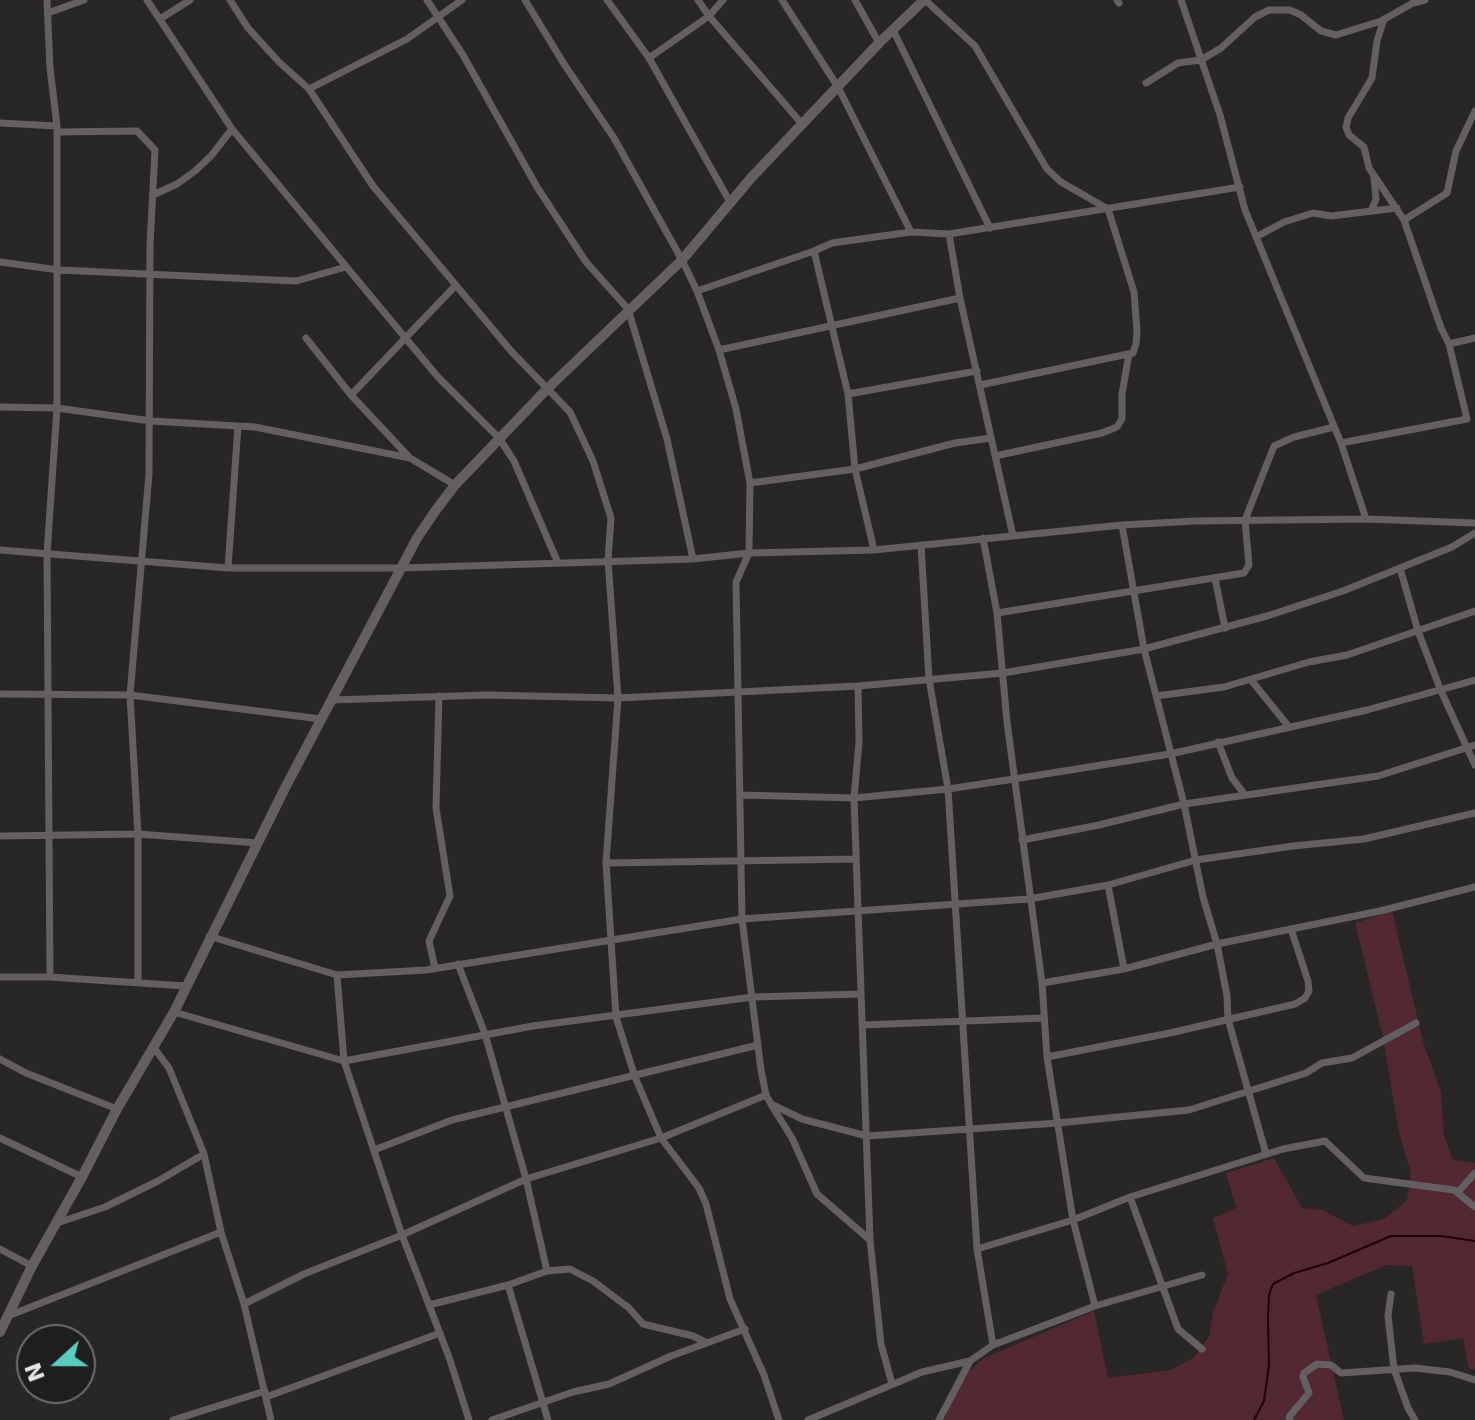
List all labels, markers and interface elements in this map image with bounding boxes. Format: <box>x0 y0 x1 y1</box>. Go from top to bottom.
north arrow <box>16 1324 96 1404</box>
text: N <box>20 1359 50 1385</box>

